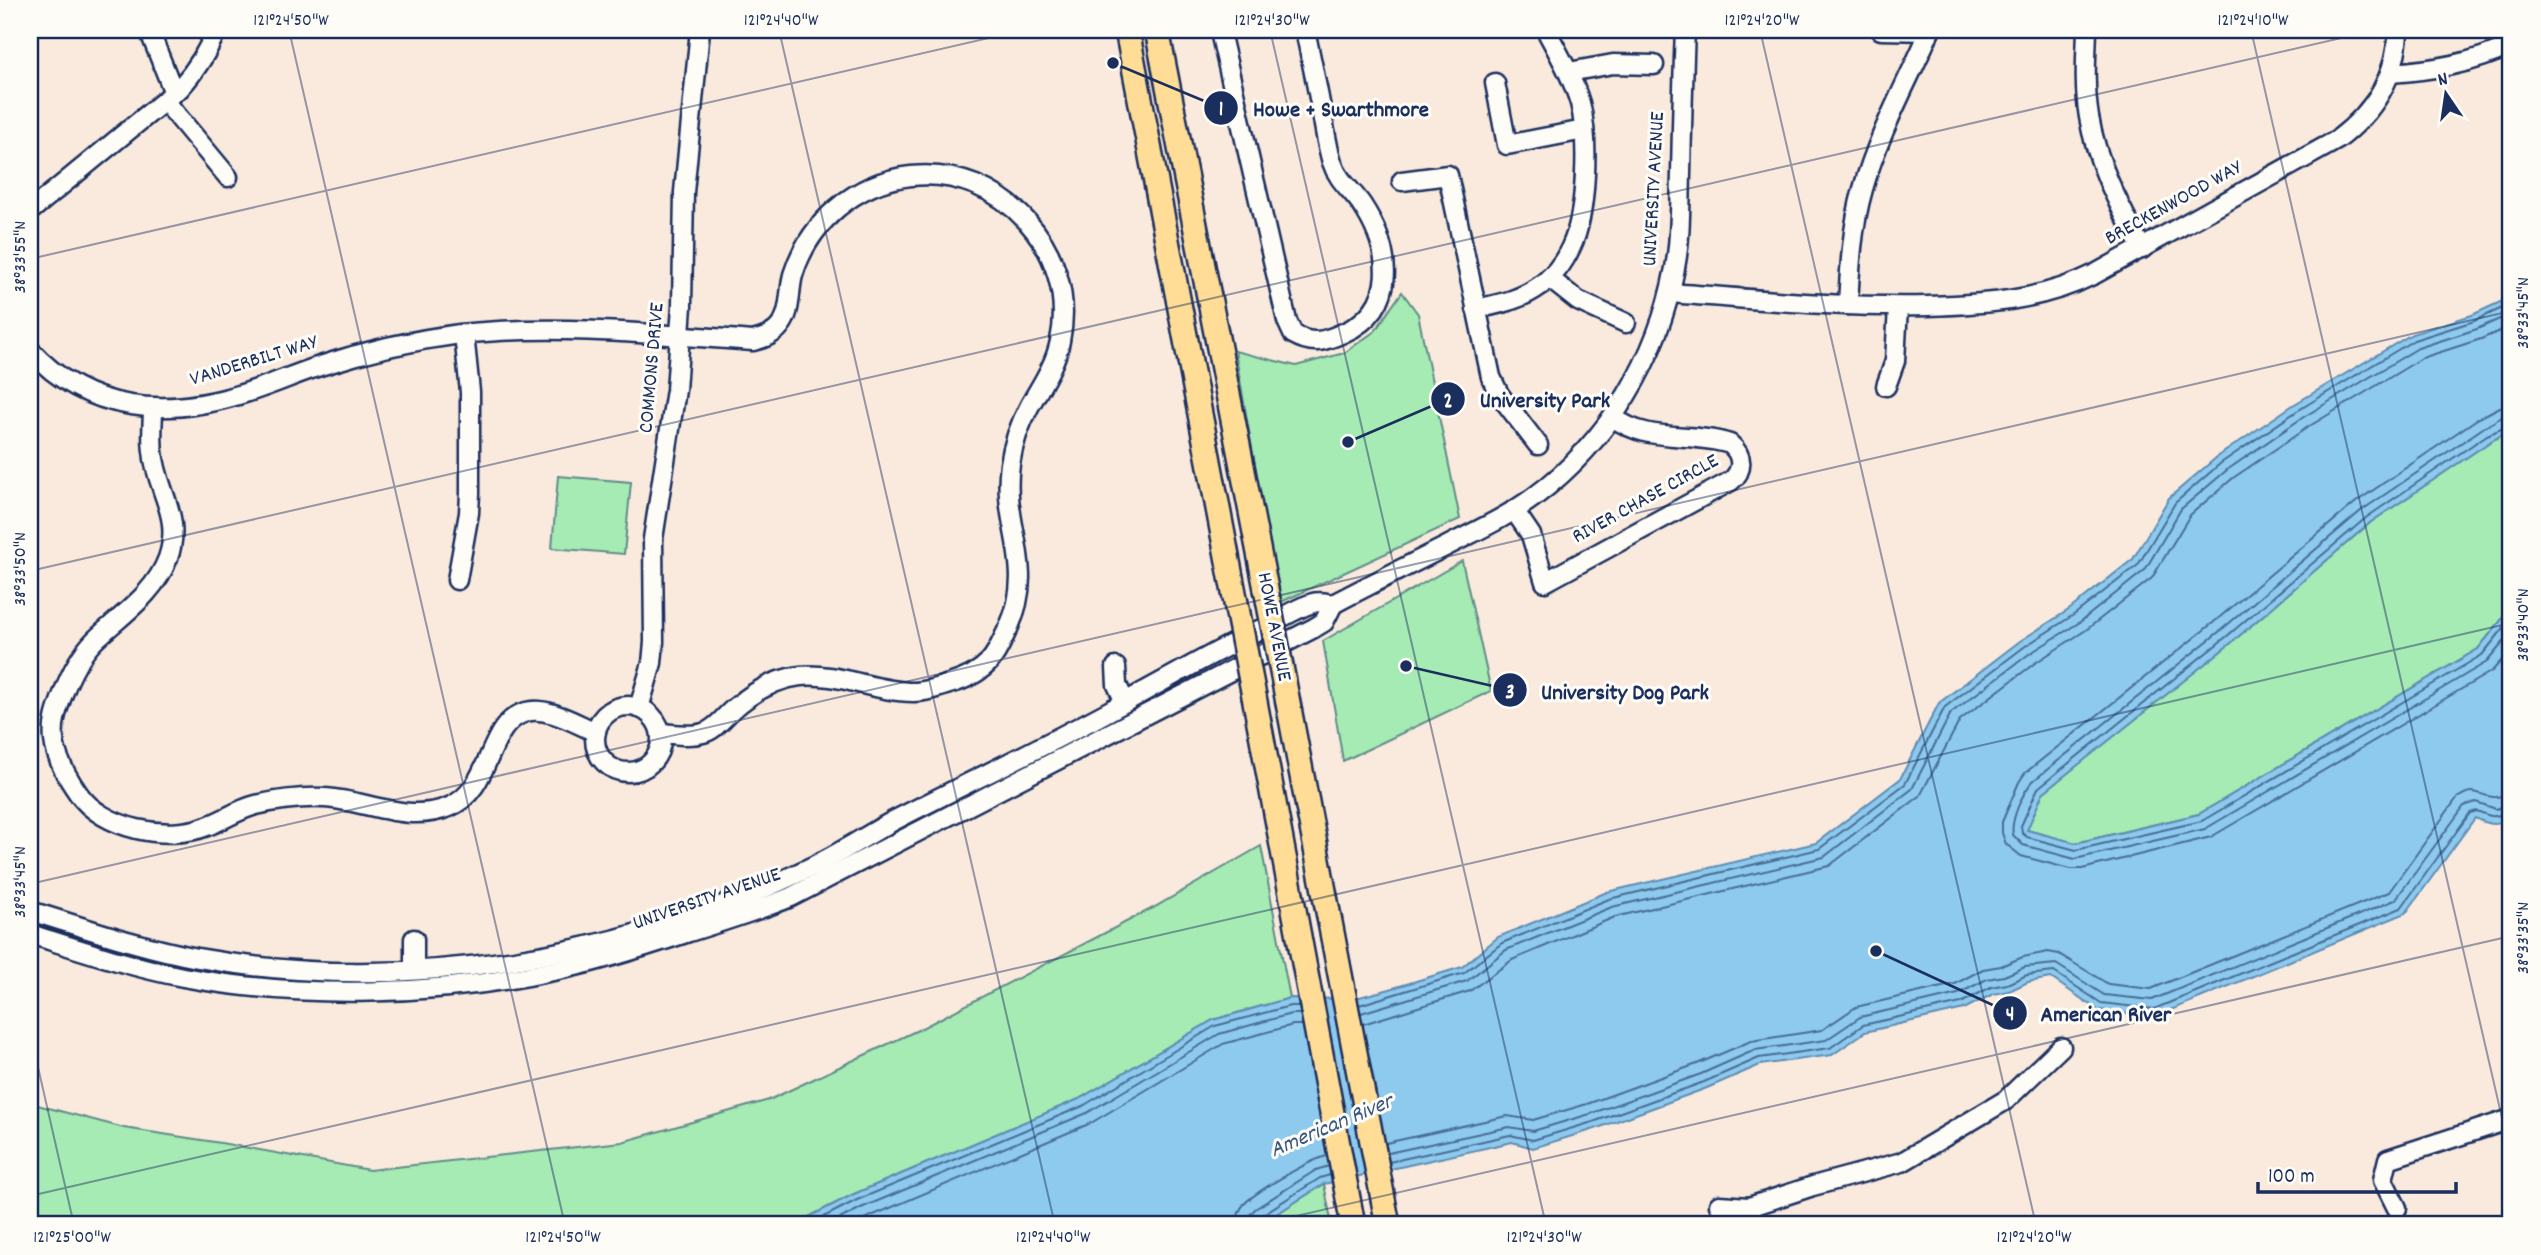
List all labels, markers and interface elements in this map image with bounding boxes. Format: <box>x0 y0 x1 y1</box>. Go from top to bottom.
text: 121°24'50"W <box>253 9 329 34</box>
text: 121°24'40"W <box>744 9 819 34</box>
text: 121°24'30"W <box>1235 9 1310 34</box>
text: 121°24'20"W <box>1725 9 1800 34</box>
text: 121°24'10"W <box>2218 9 2289 34</box>
north arrow <box>2412 60 2482 130</box>
text: N <box>2435 67 2451 95</box>
callout: Howe + Swarthmore <box>1204 86 1443 130</box>
text: Howe + Swarthmore <box>1253 95 1429 128</box>
text: 1 <box>1219 96 1223 126</box>
street label: UNIVERSITY AVENUE <box>1636 111 1674 267</box>
street label: BRECKENWOOD WAY <box>2100 153 2249 254</box>
text: 38°33'55"N <box>9 221 34 293</box>
text: 38°33'45"N <box>2512 277 2537 349</box>
street label: COMMONS DRIVE <box>632 301 674 434</box>
street label: VANDERBILT WAY <box>186 328 323 396</box>
callout: University Park <box>1431 377 1624 421</box>
text: University Park <box>1480 386 1611 419</box>
text: 2 <box>1443 388 1453 418</box>
street label: RIVER CHASE CIRCLE <box>1567 447 1725 553</box>
text: 38°33'50"N <box>9 532 34 606</box>
street label: HOWE AVENUE <box>1248 570 1298 684</box>
text: 38°33'40"N <box>2512 588 2537 662</box>
callout: University Dog Park <box>1492 668 1723 712</box>
text: University Dog Park <box>1541 678 1709 711</box>
text: 3 <box>1505 679 1515 709</box>
text: 38°33'45"N <box>9 846 34 918</box>
street label: UNIVERSITY AVENUE <box>629 860 785 939</box>
text: 38°33'35"N <box>2512 902 2537 974</box>
callout: American River <box>1992 991 2186 1035</box>
text: American River <box>2041 1000 2172 1033</box>
text: 4 <box>2006 1001 2014 1031</box>
water label: American River <box>1265 1085 1401 1168</box>
scale bar <box>2258 1150 2455 1194</box>
text: 100 m <box>2268 1163 2315 1193</box>
text: 121°25'00"W <box>33 1226 111 1251</box>
text: 121°24'50"W <box>525 1226 601 1251</box>
text: 121°24'40"W <box>1016 1226 1091 1251</box>
text: 121°24'30"W <box>1507 1226 1582 1251</box>
text: 121°24'20"W <box>1997 1226 2072 1251</box>

